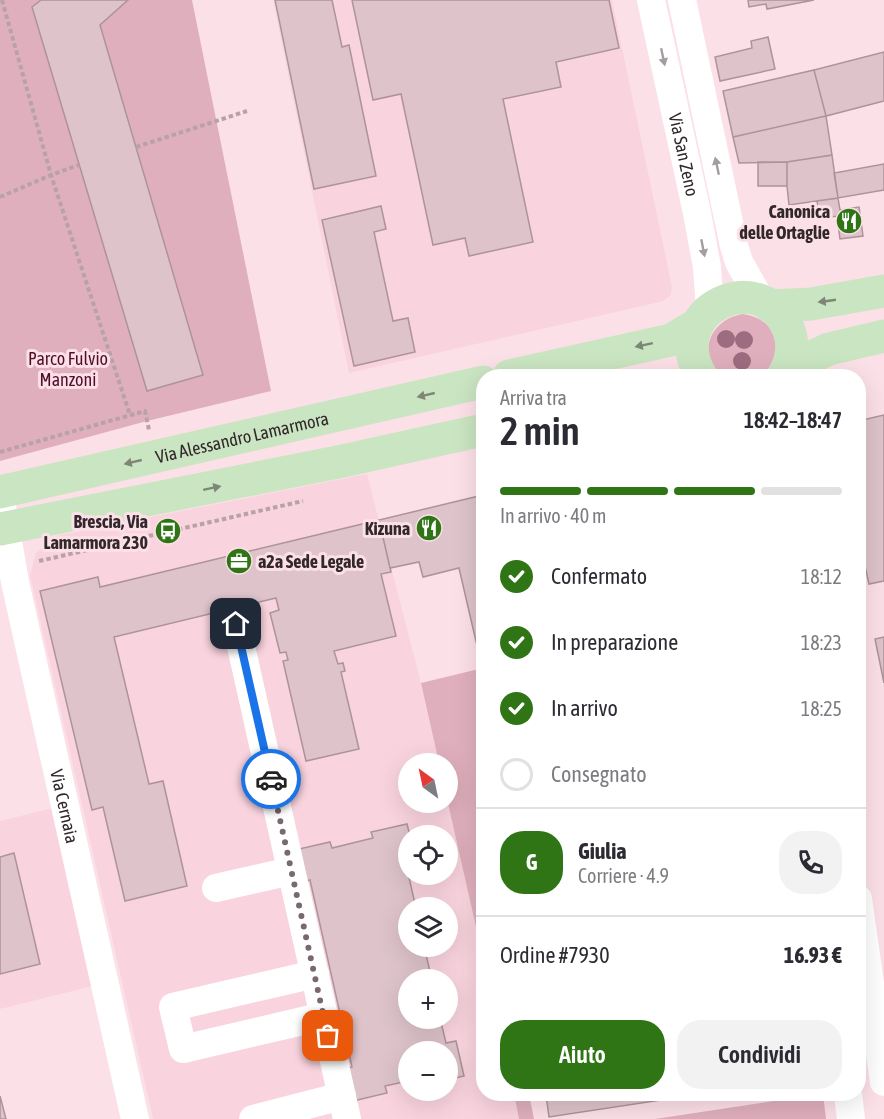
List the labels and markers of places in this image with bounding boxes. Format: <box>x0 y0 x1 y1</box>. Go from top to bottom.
place label: Canonica delle Ortaglie <box>739 201 830 243</box>
restaurant icon: Canonica delle Ortaglie <box>834 206 864 236</box>
place label: Brescia, Via Lamarmora 230 <box>43 511 148 553</box>
restaurant icon: Kizuna <box>414 513 444 543</box>
bus stop icon: Brescia, Via Lamarmora 230 <box>153 516 183 546</box>
place label: Kizuna <box>365 518 410 539</box>
office icon: a2a Sede Legale <box>224 546 254 576</box>
place label: a2a Sede Legale <box>258 551 364 572</box>
pin <box>210 598 261 649</box>
pin <box>302 1010 353 1061</box>

